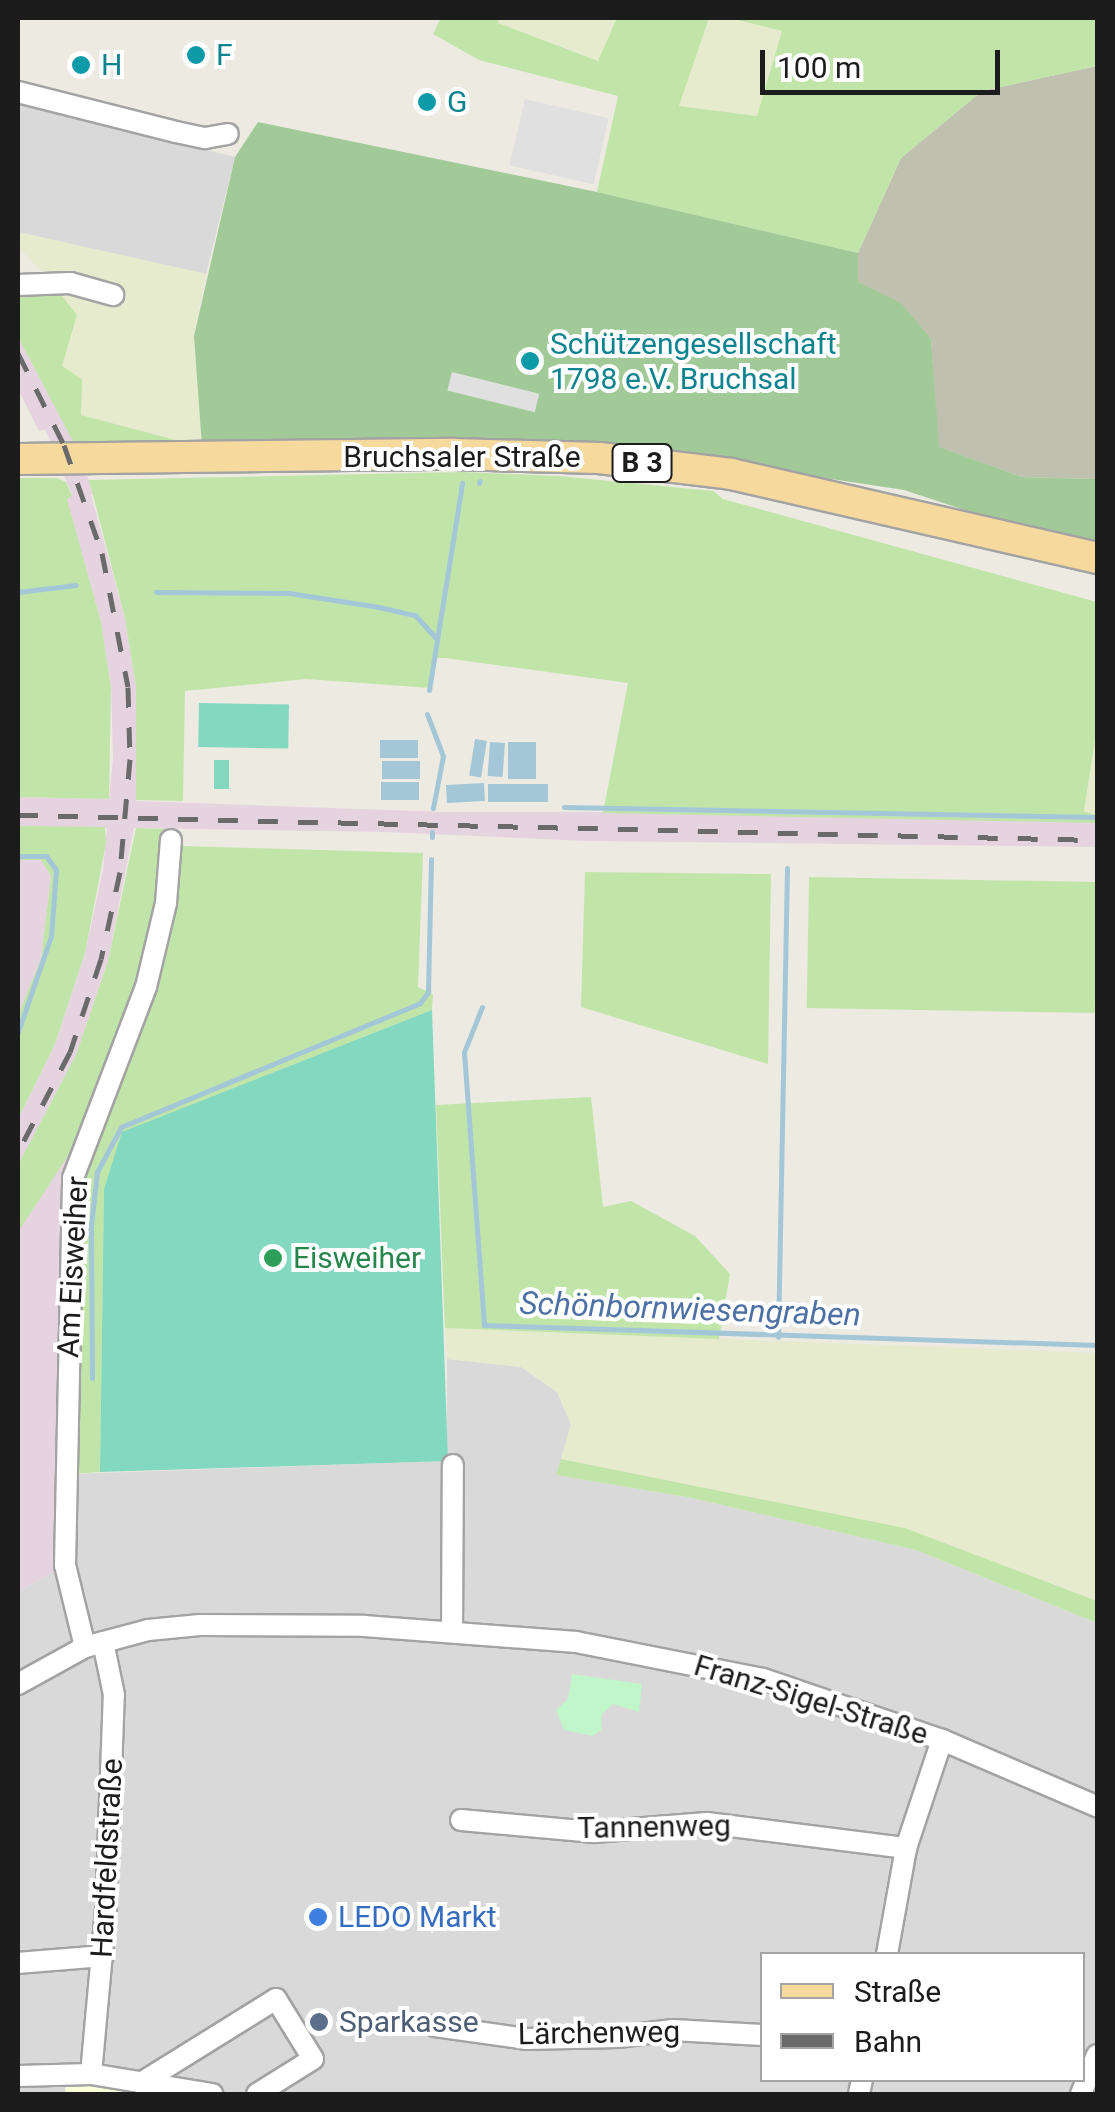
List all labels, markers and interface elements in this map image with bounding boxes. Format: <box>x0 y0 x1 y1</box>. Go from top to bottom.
scale bar <box>765 30 1005 92</box>
place label: F <box>216 37 233 73</box>
marker: F <box>185 44 207 66</box>
place label: H <box>101 47 122 83</box>
text: 100 m <box>777 50 861 85</box>
marker: H <box>70 54 92 76</box>
place label: G <box>447 84 467 120</box>
marker: G <box>416 91 438 113</box>
place label: Schützengesellschaft 1798 e.V. Bruchsal <box>550 326 837 396</box>
marker: Schützengesellschaft 1798 e.V. Bruchsal <box>519 350 541 372</box>
street label: Bruchsaler Straße <box>343 439 581 475</box>
road number: B 3 <box>610 440 674 486</box>
street label: Am Eisweiher <box>50 1175 96 1359</box>
place label: Eisweiher <box>293 1240 421 1276</box>
marker: Eisweiher <box>262 1247 284 1269</box>
water label: Schönbornwiesengraben <box>519 1284 861 1334</box>
street label: Franz-Sigel-Straße <box>690 1647 932 1753</box>
street label: Hardfeldstraße <box>84 1757 130 1959</box>
street label: Tannenweg <box>577 1808 731 1846</box>
place label: LEDO Markt <box>338 1899 497 1935</box>
marker: LEDO Markt <box>307 1906 329 1928</box>
legend <box>760 1952 1085 2082</box>
text: Straße <box>854 1974 941 2009</box>
place label: Sparkasse <box>339 2004 479 2040</box>
marker: Sparkasse <box>308 2011 330 2033</box>
street label: Lärchenweg <box>518 2014 680 2052</box>
text: Bahn <box>854 2024 922 2059</box>

